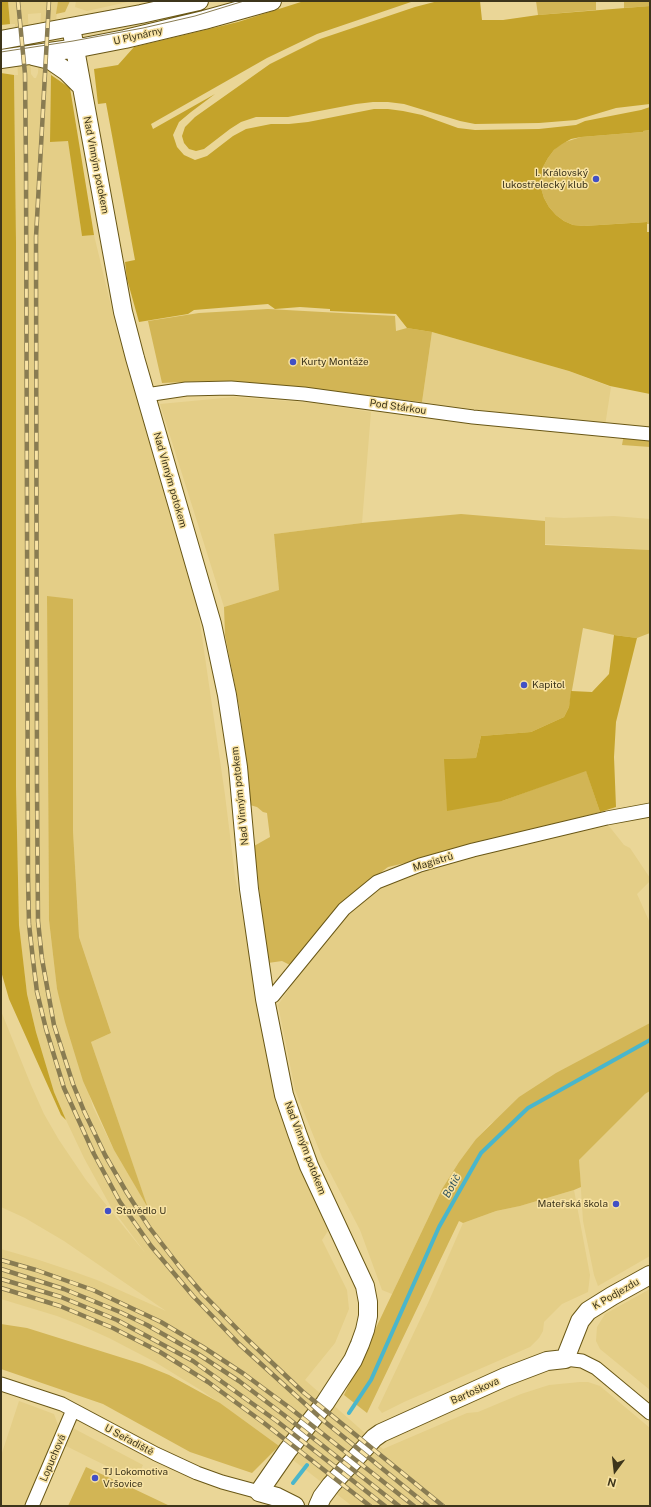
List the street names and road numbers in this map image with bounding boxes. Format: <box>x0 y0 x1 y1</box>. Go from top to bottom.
street label: U Plynárny <box>112 25 164 47</box>
street label: Nad Vinným potokem <box>81 115 111 215</box>
street label: Pod Stárkou <box>369 397 427 417</box>
street label: Nad Vinným potokem <box>151 431 189 529</box>
street label: Nad Vinným potokem <box>229 746 251 846</box>
street label: Magistrů <box>411 850 455 874</box>
street label: Nad Vinným potokem <box>282 1100 328 1196</box>
street label: K Podjezdu <box>591 1276 641 1312</box>
street label: Bartoškova <box>449 1375 501 1407</box>
street label: U Seřadiště <box>102 1422 156 1458</box>
street label: Lopuchová <box>38 1433 68 1483</box>

